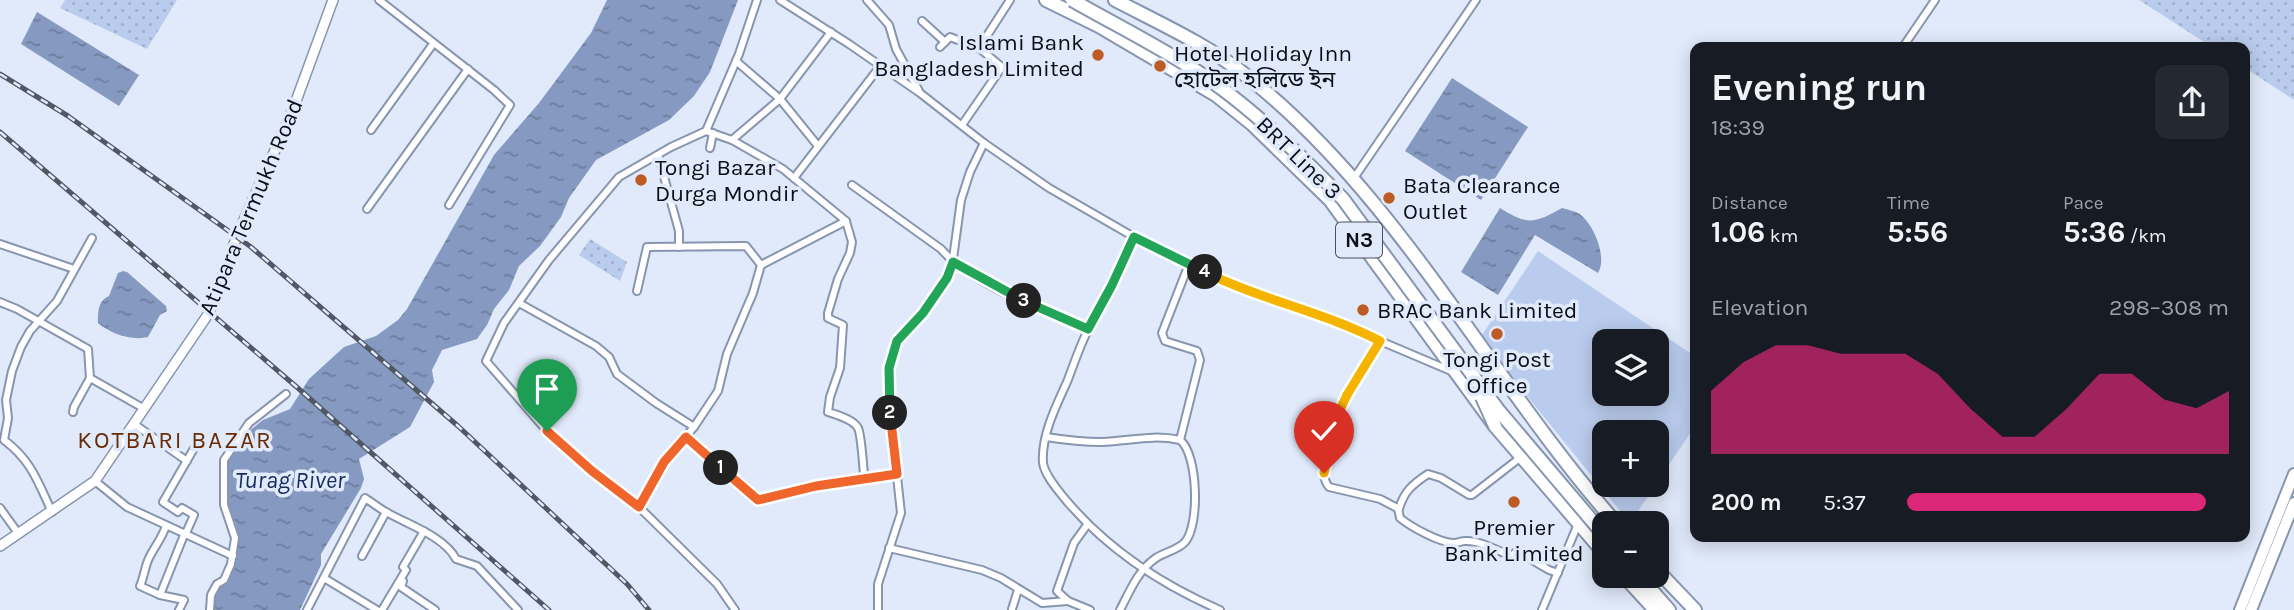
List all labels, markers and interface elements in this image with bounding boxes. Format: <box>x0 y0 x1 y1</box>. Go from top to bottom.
place label: Islami Bank Bangladesh Limited <box>874 29 1084 82</box>
place label: Hotel Holiday Inn হোটেল হলিডে ইন <box>1174 40 1352 93</box>
marker: Islami Bank Bangladesh Limited <box>1090 47 1106 63</box>
marker: Hotel Holiday Inn হোটেল হলিডে ইন <box>1152 58 1168 74</box>
text: Evening run <box>1711 65 1927 110</box>
button: share <box>2155 65 2229 139</box>
street label: Atipara Termukh Road <box>193 95 309 319</box>
street label: BRT Line 3 <box>1251 111 1347 205</box>
text: 18:39 <box>1711 114 1765 141</box>
place label: Tongi Bazar Durga Mondir <box>655 154 799 207</box>
marker: Tongi Bazar Durga Mondir <box>633 172 649 188</box>
place label: Bata Clearance Outlet <box>1403 172 1560 225</box>
marker: Bata Clearance Outlet <box>1381 190 1397 206</box>
text: Distance <box>1711 192 1788 214</box>
text: Time <box>1887 192 1930 214</box>
text: Pace <box>2063 192 2104 214</box>
text: 1.06 <box>1711 214 1765 250</box>
text: 5:56 <box>1887 214 1948 250</box>
text: 5:36 <box>2063 214 2125 250</box>
road number: N3 <box>1336 222 1382 258</box>
text: km <box>1765 225 1798 247</box>
text: /km <box>2125 225 2167 247</box>
pin: 4 <box>1188 254 1222 290</box>
text: 4 <box>1199 260 1210 282</box>
pin: 3 <box>1006 284 1042 318</box>
text: 3 <box>1018 289 1029 311</box>
text: Elevation <box>1711 294 1808 321</box>
text: 298–308 m <box>2109 294 2229 321</box>
place label: BRAC Bank Limited <box>1377 297 1577 324</box>
marker: BRAC Bank Limited <box>1355 302 1371 318</box>
marker: Tongi Post Office <box>1489 326 1505 342</box>
map controls <box>1592 329 1669 588</box>
button: layers <box>1592 329 1669 406</box>
place label: Tongi Post Office <box>1443 346 1551 399</box>
pin <box>517 359 577 431</box>
icon: arrive <box>528 370 566 408</box>
pin: 2 <box>872 396 908 430</box>
text: 2 <box>884 401 895 423</box>
pin <box>1294 401 1354 473</box>
icon: check <box>1305 412 1343 450</box>
button: + <box>1592 420 1669 497</box>
district label: KOTBARI BAZAR <box>77 426 273 454</box>
pin: 1 <box>704 450 738 486</box>
text: 1 <box>717 456 724 478</box>
water label: Turag River <box>235 466 346 494</box>
text: 200 m <box>1711 489 1782 516</box>
text: 5:37 <box>1823 489 1866 516</box>
marker: Premier Bank Limited <box>1506 494 1522 510</box>
button: − <box>1592 511 1669 588</box>
place label: Premier Bank Limited <box>1444 514 1584 567</box>

